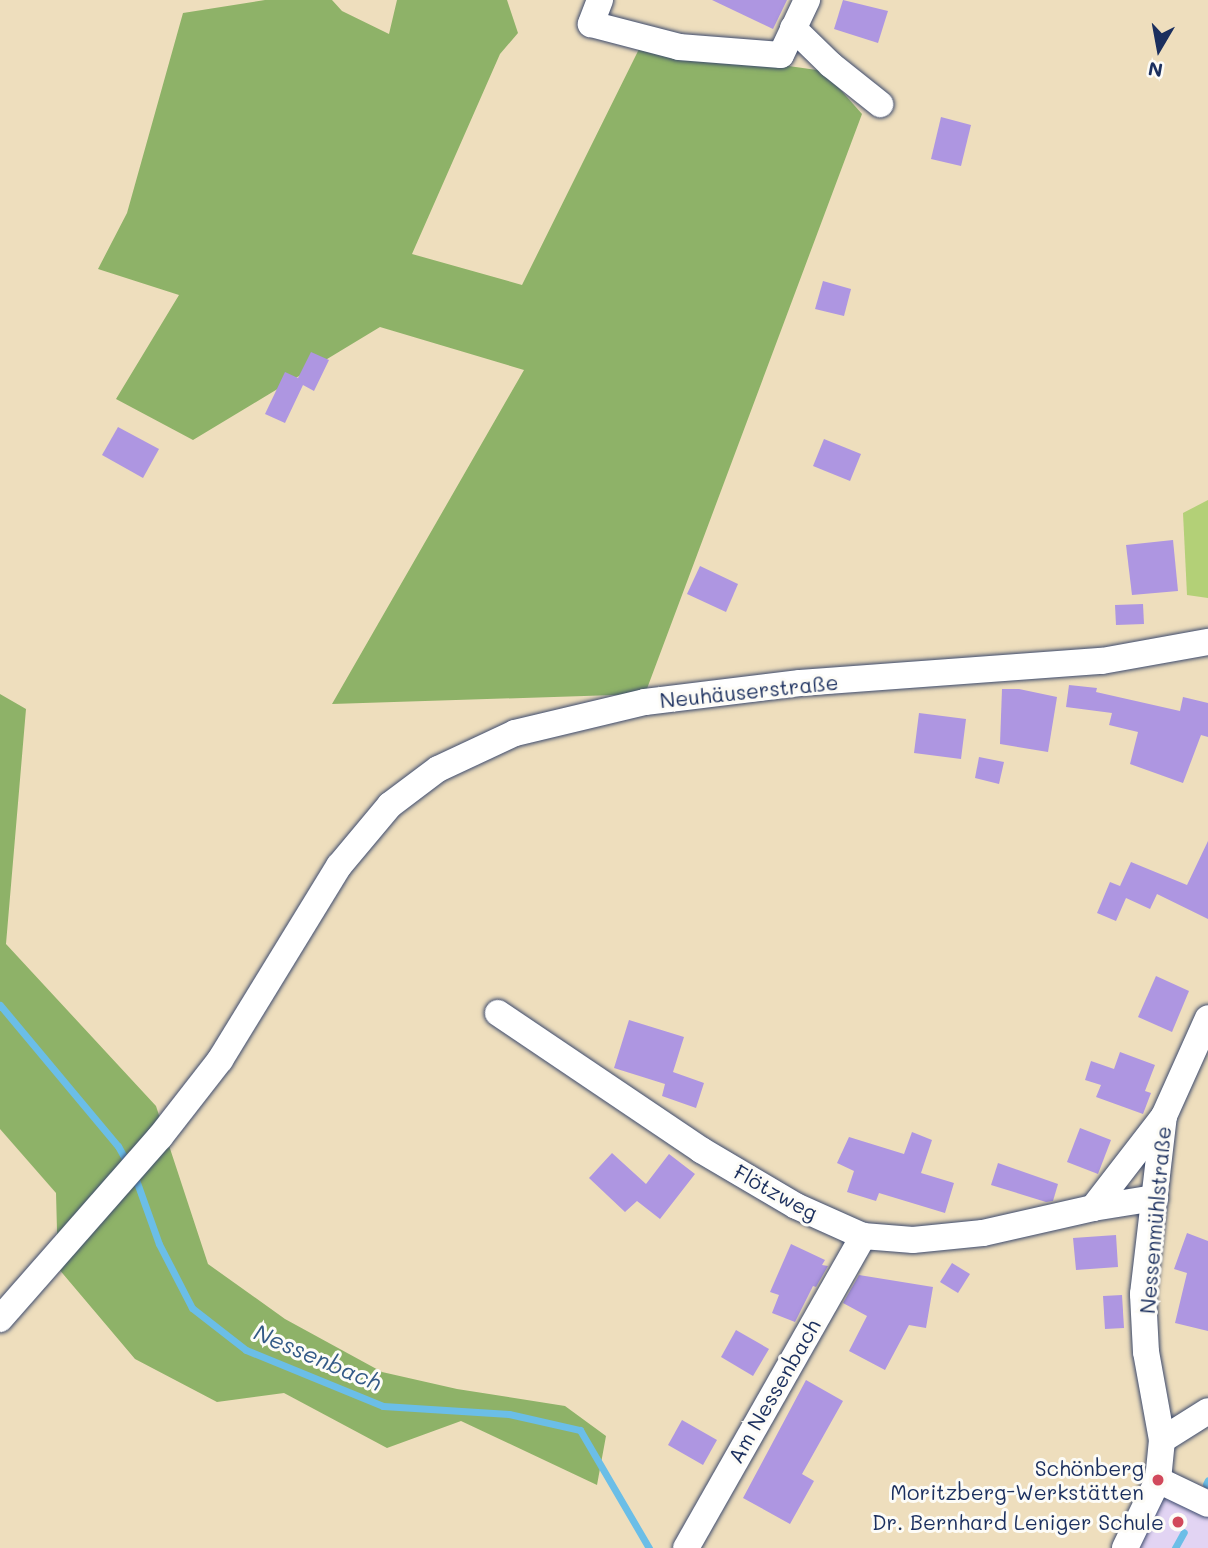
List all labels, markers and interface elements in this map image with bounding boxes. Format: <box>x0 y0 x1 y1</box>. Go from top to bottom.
north arrow <box>1124 14 1194 84</box>
text: N <box>1146 57 1165 84</box>
street label: Neuhäuserstraße <box>658 669 840 713</box>
street label: Nessenmühlstraße <box>1134 1125 1176 1315</box>
street label: Flötzweg <box>730 1159 822 1225</box>
street label: Am Nessenbach <box>723 1314 825 1468</box>
water label: Nessenbach <box>250 1318 386 1396</box>
place label: Schönberg Moritzberg-Werkstätten <box>890 1455 1144 1505</box>
marker: Schönberg Moritzberg-Werkstätten <box>1150 1472 1166 1488</box>
place label: Dr. Bernhard Leniger Schule <box>872 1509 1164 1535</box>
marker: Dr. Bernhard Leniger Schule <box>1170 1514 1186 1530</box>

